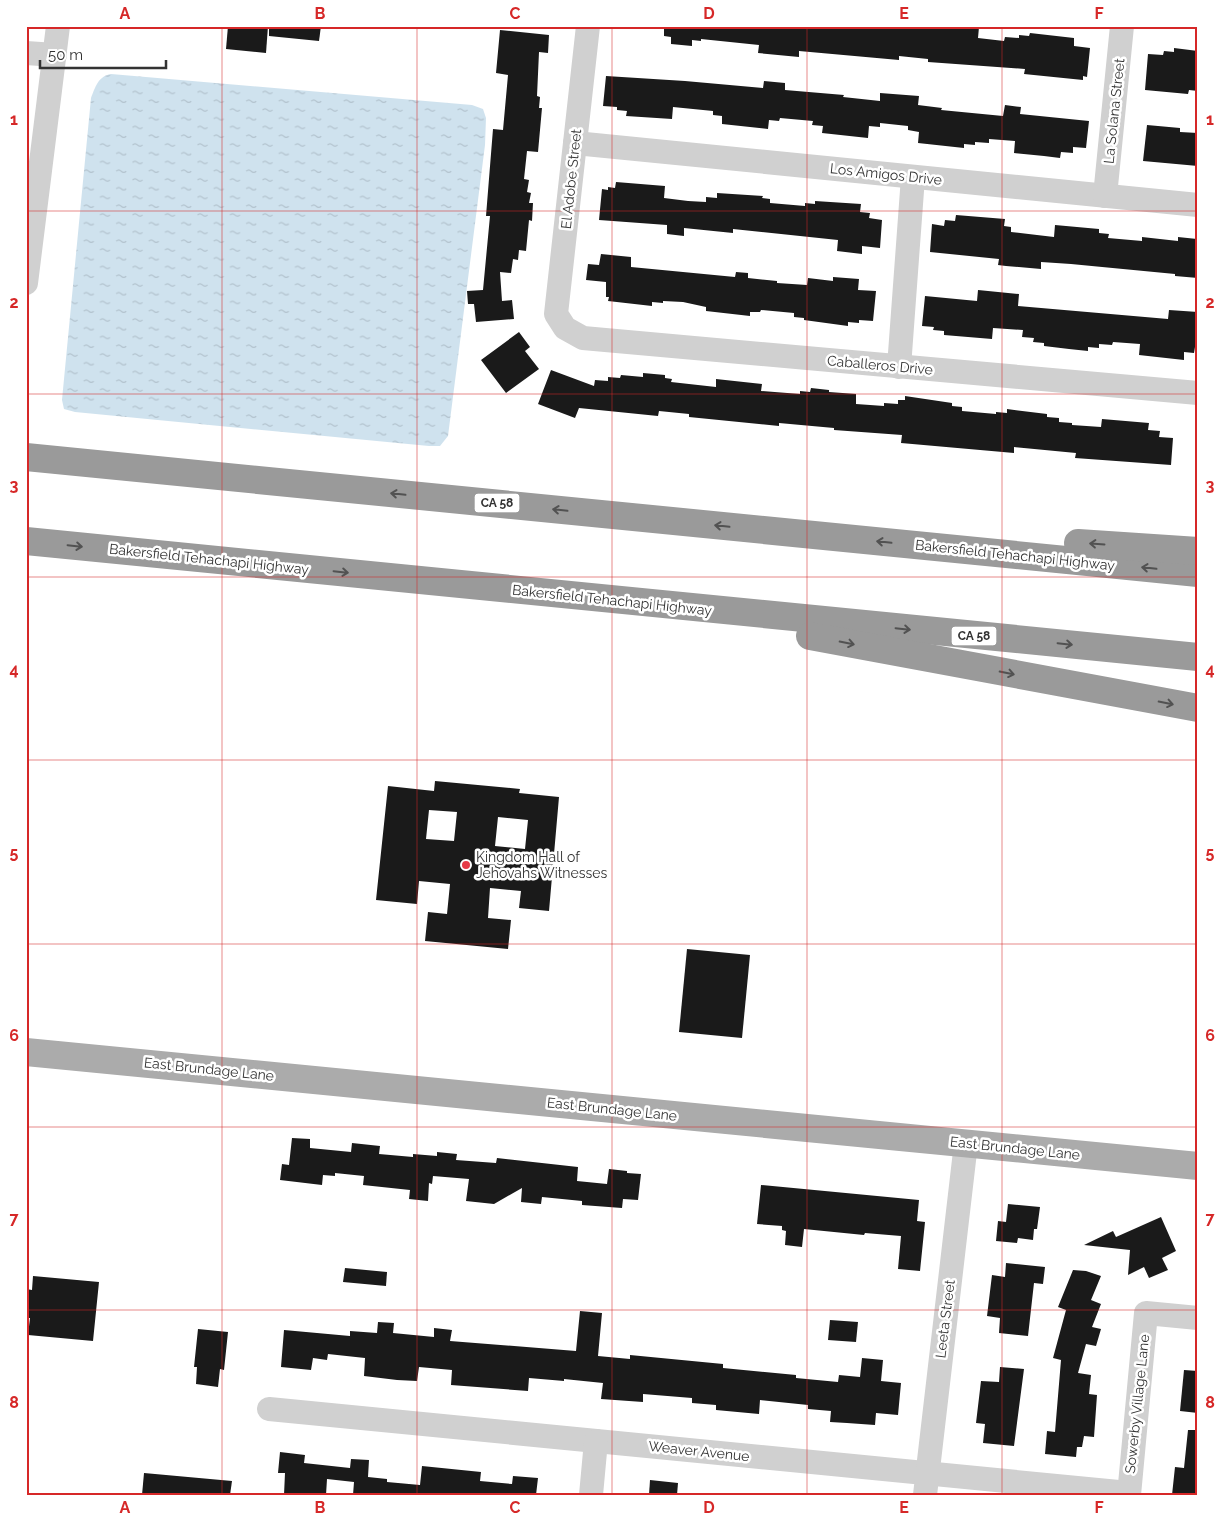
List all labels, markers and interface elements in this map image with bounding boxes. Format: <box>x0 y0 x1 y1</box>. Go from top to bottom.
text: A <box>120 4 131 23</box>
text: B <box>315 4 326 23</box>
text: C <box>510 4 521 23</box>
text: D <box>703 4 715 23</box>
text: E <box>899 4 909 23</box>
text: F <box>1094 4 1104 23</box>
scale bar <box>40 38 166 70</box>
text: 50 m <box>48 46 83 64</box>
street label: La Solana Street <box>1101 57 1128 164</box>
text: 1 <box>10 110 18 129</box>
text: 1 <box>1206 110 1214 129</box>
street label: El Adobe Street <box>558 128 584 230</box>
street label: Los Amigos Drive <box>829 160 943 188</box>
text: 2 <box>9 293 19 312</box>
text: 2 <box>1205 293 1215 312</box>
street label: Caballeros Drive <box>826 352 934 378</box>
text: 3 <box>10 476 19 495</box>
text: 3 <box>1206 476 1215 495</box>
one-way arrow <box>391 489 407 499</box>
road number: CA 58 <box>474 493 520 512</box>
one-way arrow <box>552 505 568 515</box>
one-way arrow <box>714 521 730 531</box>
one-way arrow <box>876 537 892 546</box>
street label: Bakersfield Tehachapi Highway <box>914 537 1116 573</box>
one-way arrow <box>1089 540 1105 549</box>
one-way arrow <box>66 541 82 550</box>
street label: Bakersfield Tehachapi Highway <box>108 541 310 577</box>
one-way arrow <box>1142 563 1158 573</box>
one-way arrow <box>333 568 349 577</box>
street label: Bakersfield Tehachapi Highway <box>511 582 713 618</box>
one-way arrow <box>895 624 911 634</box>
road number: CA 58 <box>952 626 996 646</box>
one-way arrow <box>838 638 854 648</box>
one-way arrow <box>1057 640 1073 649</box>
text: 4 <box>9 660 19 679</box>
text: 4 <box>1205 660 1215 679</box>
one-way arrow <box>998 668 1014 678</box>
one-way arrow <box>1158 698 1174 708</box>
text: 5 <box>10 843 19 862</box>
text: 5 <box>1206 843 1215 862</box>
place label: Kingdom Hall of Jehovahs Witnesses <box>476 849 607 881</box>
marker: Kingdom Hall of Jehovahs Witnesses <box>460 859 472 871</box>
text: 6 <box>9 1026 19 1045</box>
text: 6 <box>1205 1026 1215 1045</box>
street label: East Brundage Lane <box>143 1054 275 1084</box>
street label: East Brundage Lane <box>546 1094 678 1124</box>
street label: East Brundage Lane <box>949 1133 1081 1163</box>
text: 7 <box>10 1209 19 1228</box>
text: 7 <box>1206 1209 1215 1228</box>
street label: Leeta Street <box>932 1278 958 1359</box>
street label: Sowerby Village Lane <box>1122 1334 1152 1474</box>
text: 8 <box>9 1393 19 1412</box>
text: 8 <box>1205 1393 1215 1412</box>
street label: Weaver Avenue <box>648 1438 750 1464</box>
text: A <box>120 1498 131 1517</box>
text: B <box>315 1498 326 1517</box>
text: C <box>510 1498 521 1517</box>
text: D <box>703 1498 715 1517</box>
text: E <box>899 1498 909 1517</box>
text: F <box>1094 1498 1104 1517</box>

